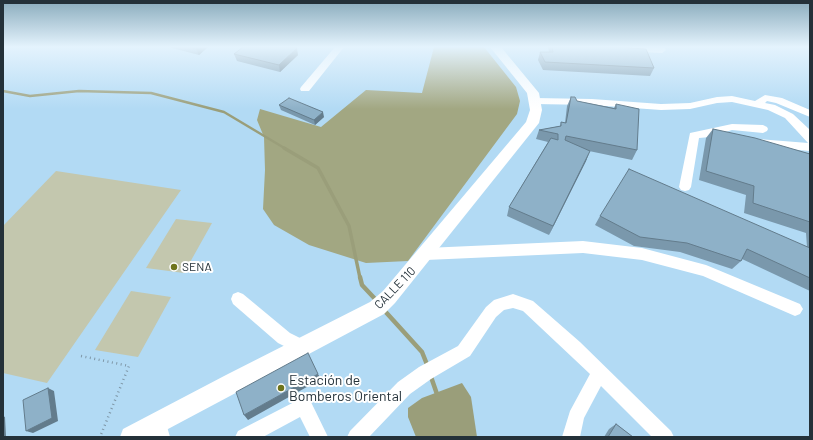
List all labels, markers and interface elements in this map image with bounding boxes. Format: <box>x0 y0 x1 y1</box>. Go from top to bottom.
place label: SENA <box>182 260 212 274</box>
marker: SENA <box>169 262 179 272</box>
street label: CALLE 110 <box>371 264 419 312</box>
place label: Estación de Bomberos Oriental <box>289 372 402 404</box>
marker: Estación de Bomberos Oriental <box>276 383 286 393</box>

